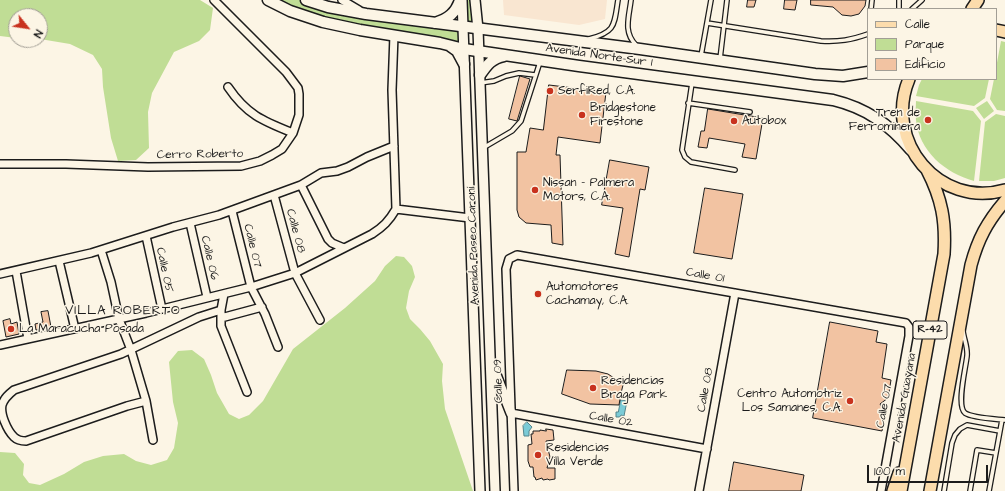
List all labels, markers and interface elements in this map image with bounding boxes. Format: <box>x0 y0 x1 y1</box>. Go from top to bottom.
north arrow <box>8 8 48 48</box>
legend <box>867 8 997 80</box>
text: Calle <box>905 16 930 33</box>
text: N <box>30 27 46 40</box>
text: Parque <box>905 36 944 53</box>
street label: Avenida Norte-Sur 1 <box>545 41 653 71</box>
text: Edificio <box>905 56 945 73</box>
place label: SerfiRed, C.A. <box>558 84 635 98</box>
marker: SerfiRed, C.A. <box>545 86 555 96</box>
place label: Bridgestone Firestone <box>590 101 656 129</box>
place label: Tren de Ferrominera <box>849 106 920 134</box>
marker: Bridgestone Firestone <box>577 110 587 120</box>
place label: Autobox <box>742 114 787 128</box>
marker: Tren de Ferrominera <box>923 115 933 125</box>
marker: Autobox <box>729 116 739 126</box>
street label: Cerro Roberto <box>157 147 243 163</box>
place label: Nissan - Palmera Motors, C.A. <box>543 176 634 204</box>
marker: Nissan - Palmera Motors, C.A. <box>530 185 540 195</box>
street label: Avenida Paseo Caroní <box>465 186 483 306</box>
street label: Calle 08 <box>282 207 308 255</box>
street label: Calle 07 <box>240 223 264 269</box>
street label: Calle 06 <box>197 235 221 281</box>
street label: Calle 05 <box>152 246 176 294</box>
street label: Calle 01 <box>685 266 725 286</box>
place label: Automotores Cachamay, C.A. <box>546 280 629 308</box>
marker: Automotores Cachamay, C.A. <box>533 289 543 299</box>
district label: VILLA ROBERTO <box>65 303 181 319</box>
road number: R-42 <box>913 321 947 339</box>
place label: La Maracucha Posada <box>19 322 144 336</box>
marker: La Maracucha Posada <box>6 324 16 334</box>
street label: Avenida Guayana <box>890 352 920 444</box>
street label: Calle 09 <box>491 359 507 403</box>
street label: Calle 08 <box>695 367 717 413</box>
place label: Residencias Braga Park <box>601 374 667 402</box>
marker: Residencias Braga Park <box>588 383 598 393</box>
street label: Calle 07 <box>874 383 896 429</box>
place label: Centro Automotriz Los Samanes, C.A. <box>737 387 842 415</box>
marker: Centro Automotriz Los Samanes, C.A. <box>845 396 855 406</box>
street label: Calle 02 <box>588 409 634 431</box>
place label: Residencias Villa Verde <box>546 441 609 469</box>
marker: Residencias Villa Verde <box>533 450 543 460</box>
scale bar <box>869 457 990 483</box>
text: 100 m <box>874 463 905 480</box>

